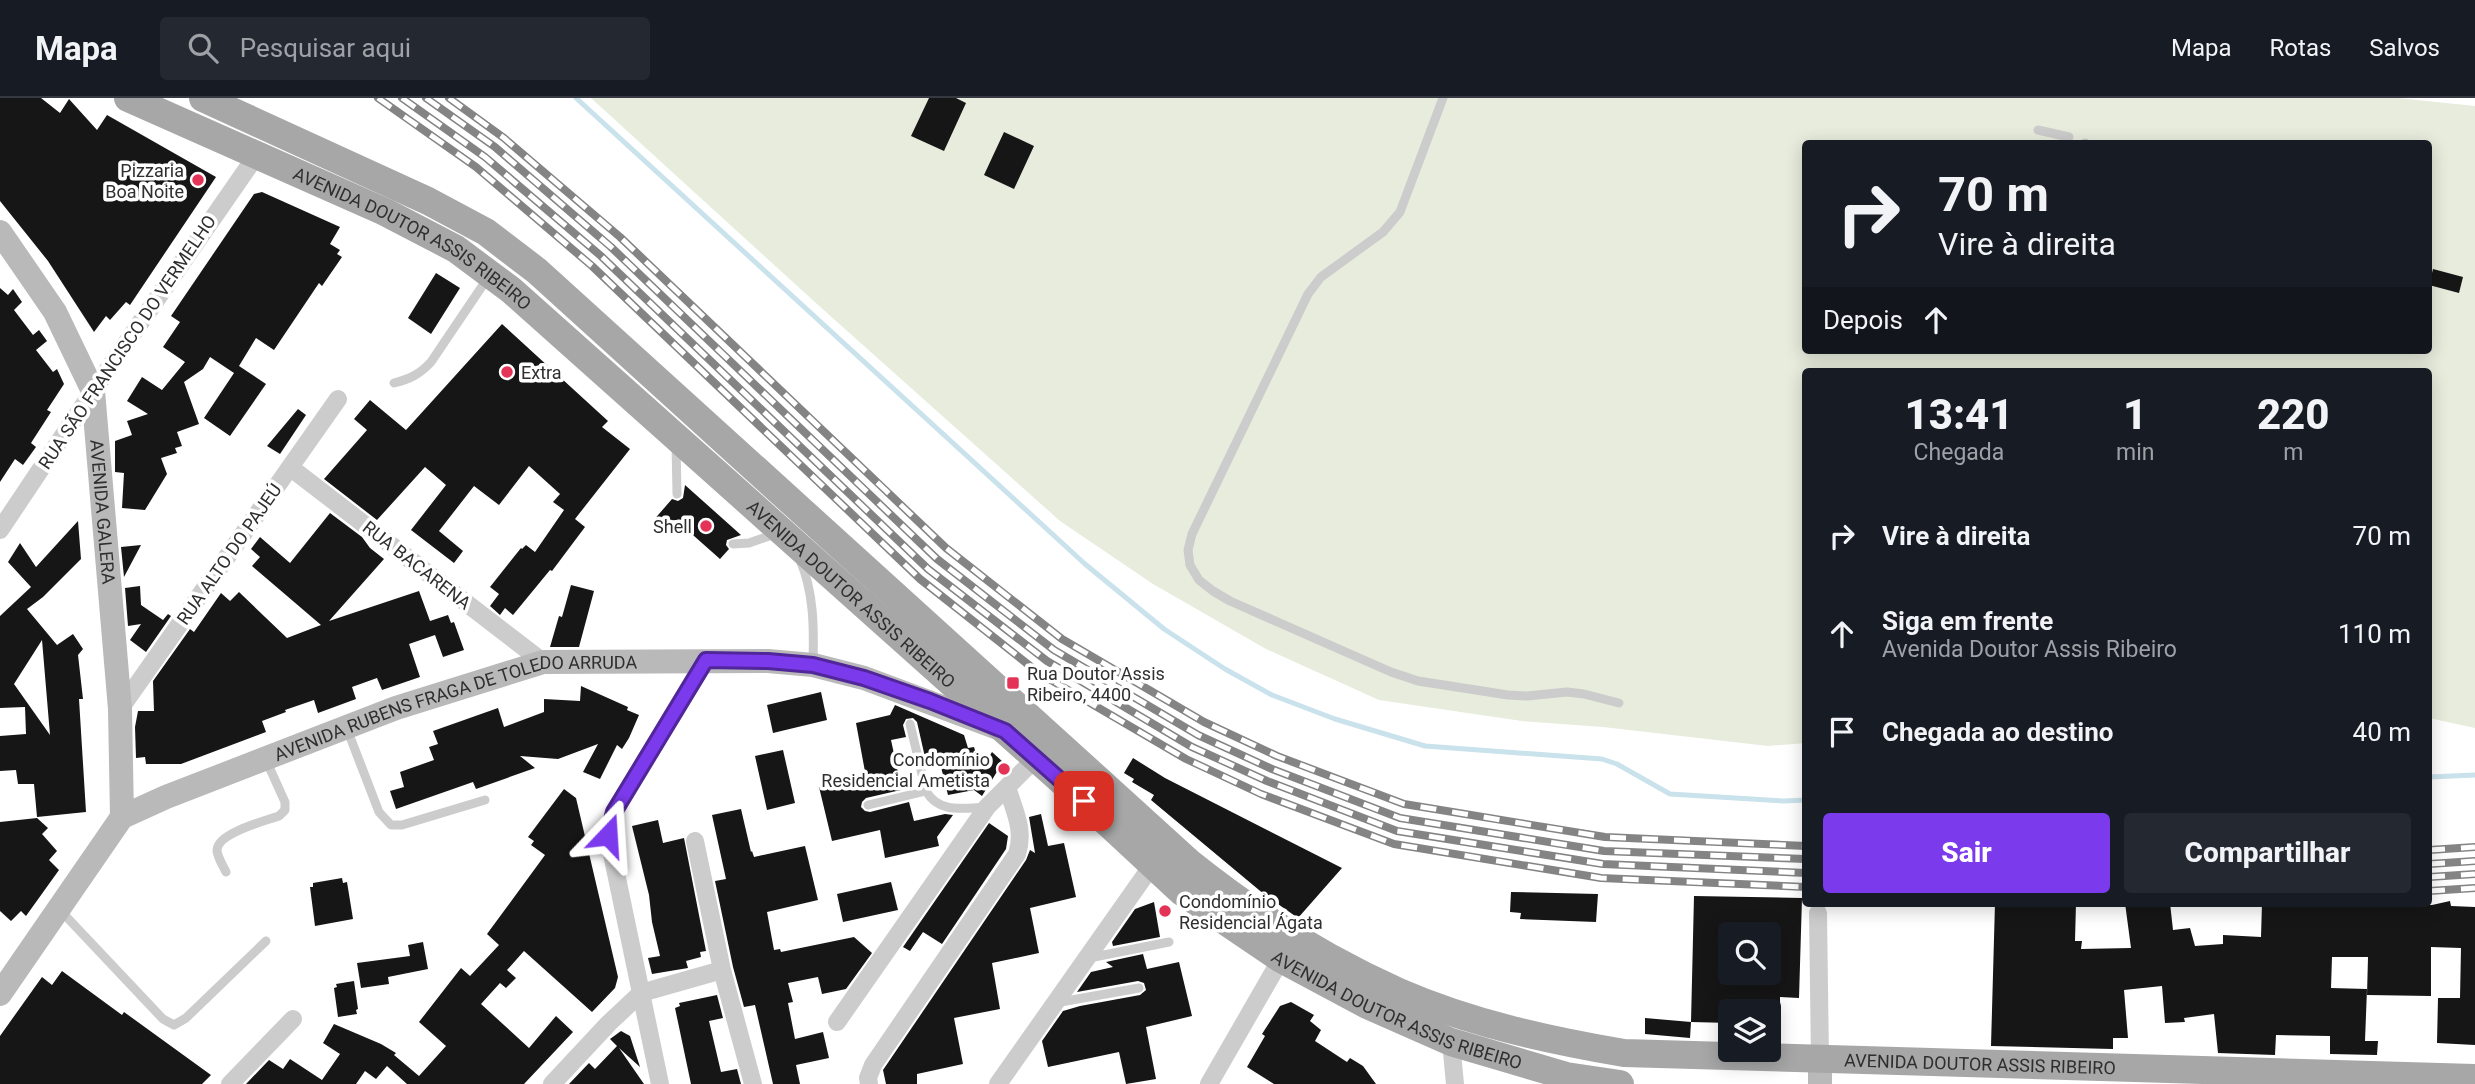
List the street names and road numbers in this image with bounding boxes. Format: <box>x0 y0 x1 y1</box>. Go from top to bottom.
street label: AVENIDA DOUTOR ASSIS RIBEIRO <box>290 162 536 314</box>
street label: RUA SÃO FRANCISCO DO VERMELHO <box>34 211 220 473</box>
street label: AVENIDA GALERA <box>87 439 120 585</box>
street label: RUA ALTO DO PAJEÚ <box>172 479 286 629</box>
street label: AVENIDA DOUTOR ASSIS RIBEIRO <box>743 495 960 692</box>
street label: RUA BACARENA <box>359 516 475 614</box>
street label: AVENIDA RUBENS FRAGA DE TOLEDO ARRUDA <box>271 651 638 765</box>
street label: AVENIDA DOUTOR ASSIS RIBEIRO <box>1268 945 1525 1073</box>
street label: AVENIDA DOUTOR ASSIS RIBEIRO <box>1844 1049 2116 1078</box>

